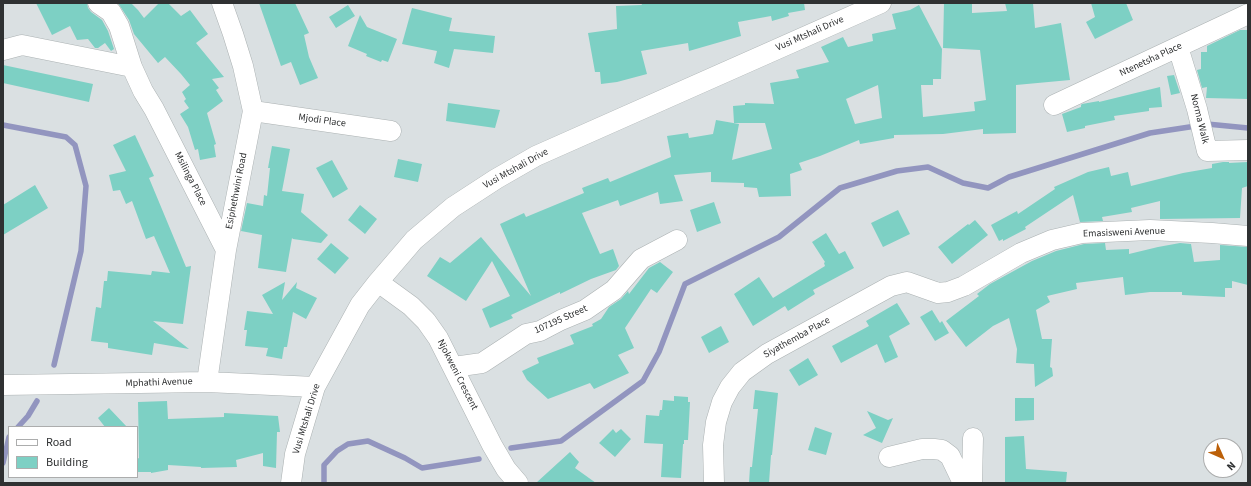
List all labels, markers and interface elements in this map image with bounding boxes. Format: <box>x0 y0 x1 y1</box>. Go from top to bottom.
street label: Vusi Mtshali Drive <box>774 14 846 54</box>
street label: Ntenetsha Place <box>1118 40 1184 80</box>
street label: Norma Walk <box>1187 93 1211 145</box>
street label: Mjodi Place <box>298 112 346 130</box>
street label: Vusi Mtshali Drive <box>481 146 551 192</box>
street label: Msilinga Place <box>171 150 209 208</box>
street label: Esiphethwini Road <box>224 152 250 230</box>
street label: Emasisweni Avenue <box>1083 226 1165 240</box>
street label: 107195 Street <box>533 303 589 337</box>
street label: Siyathemba Place <box>762 315 832 361</box>
street label: Njokweni Crescent <box>434 338 480 412</box>
street label: Mphathi Avenue <box>125 376 193 390</box>
street label: Vusi Mtshali Drive <box>291 382 323 456</box>
legend <box>8 426 138 478</box>
text: Road <box>46 434 72 451</box>
north arrow <box>1203 438 1243 478</box>
text: Building <box>46 454 88 471</box>
text: N <box>1223 458 1239 474</box>

